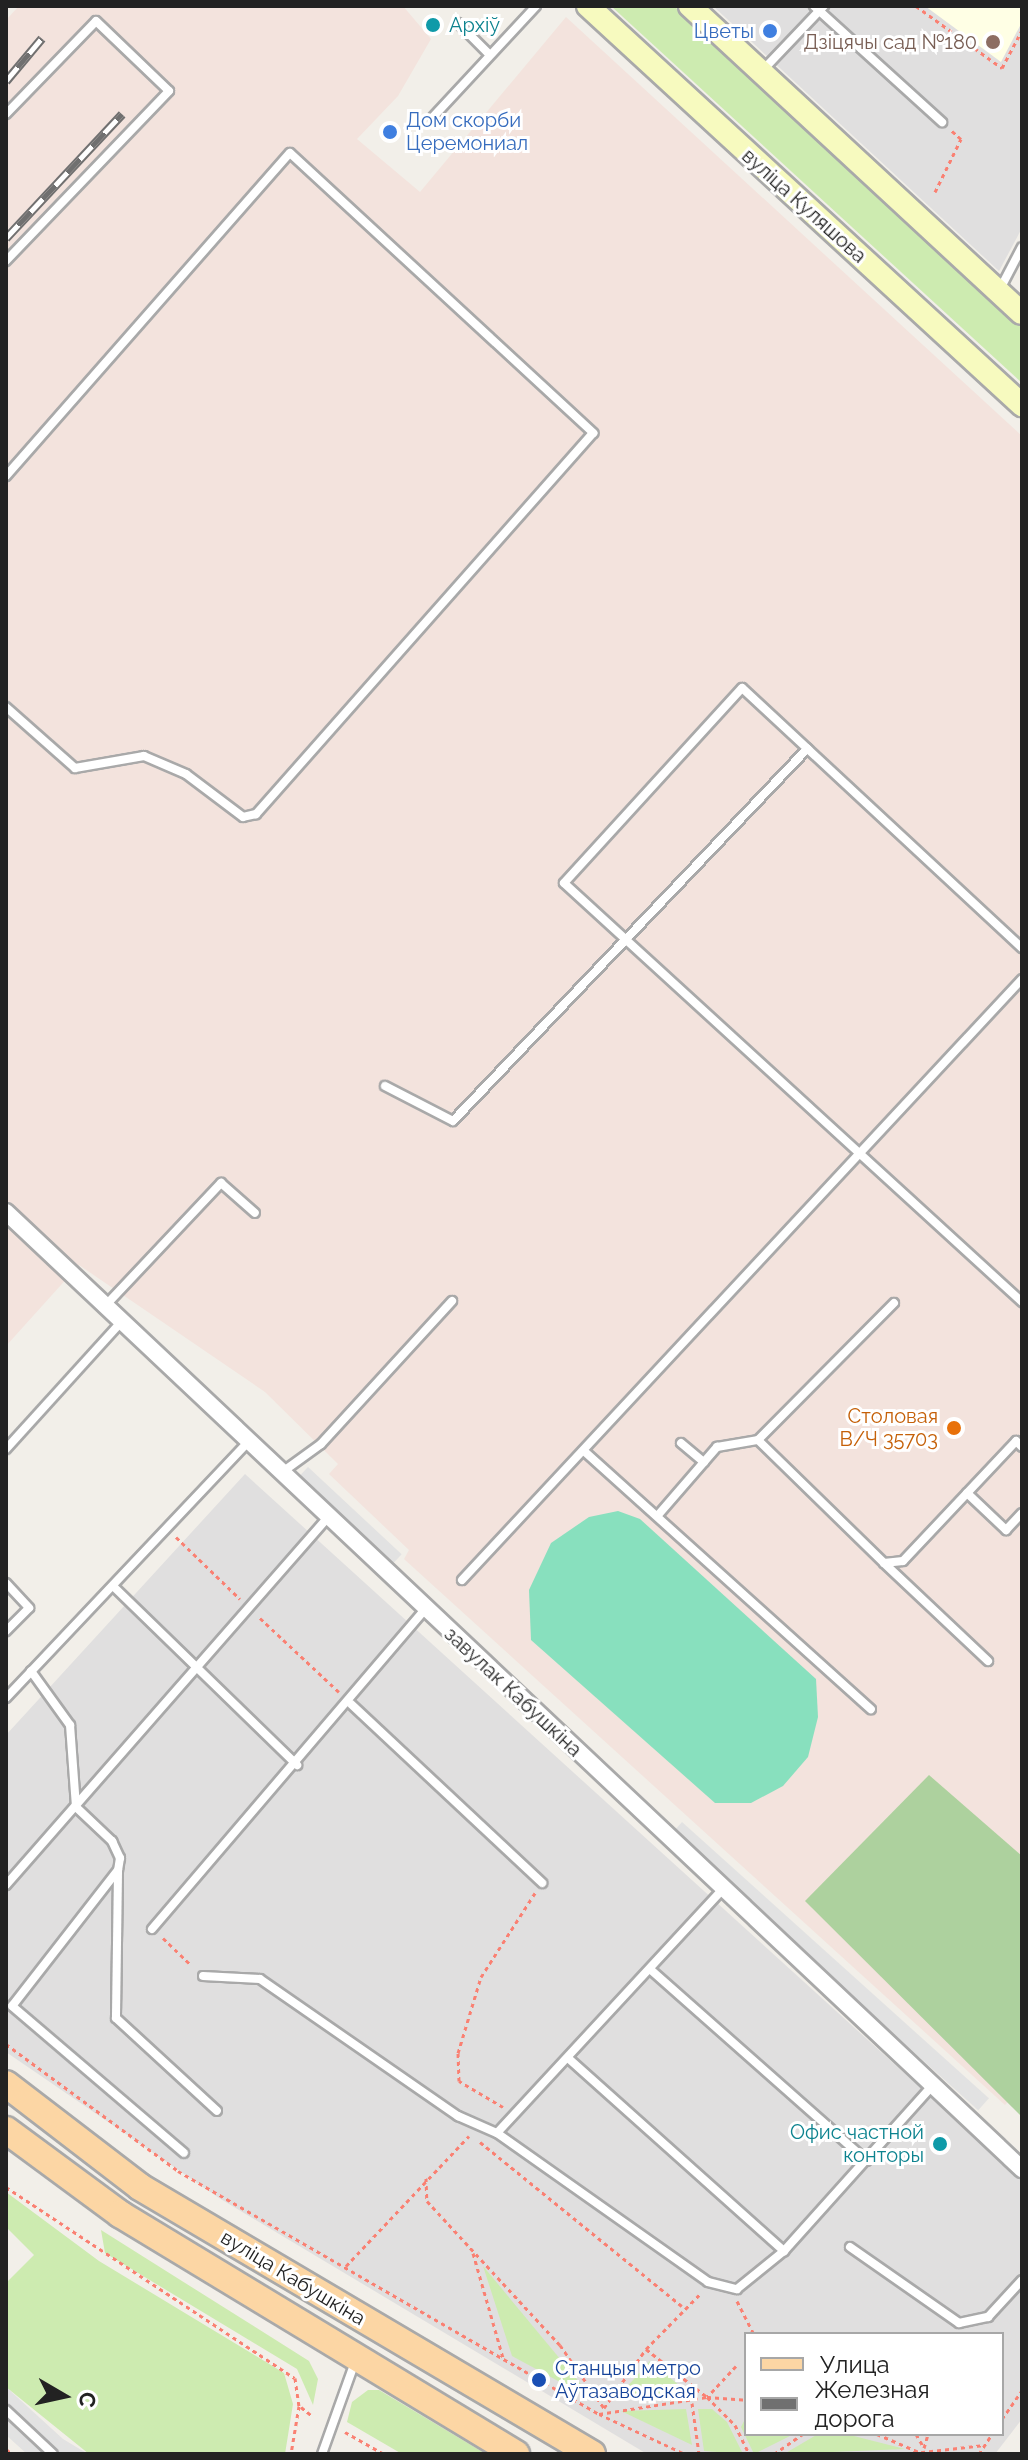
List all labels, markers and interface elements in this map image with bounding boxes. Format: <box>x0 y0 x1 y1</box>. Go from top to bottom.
place label: Архіў <box>449 13 500 37</box>
marker: Архіў <box>424 16 442 34</box>
place label: Цветы <box>694 19 754 43</box>
marker: Цветы <box>761 22 779 40</box>
place label: Дзіцячы сад №180 <box>804 30 977 54</box>
marker: Дзіцячы сад №180 <box>984 33 1002 51</box>
place label: Дом скорби Церемониал <box>406 108 528 155</box>
marker: Дом скорби Церемониал <box>381 123 399 141</box>
street label: вуліца Куляшова <box>737 144 871 268</box>
place label: Столовая В/Ч 35703 <box>840 1404 938 1451</box>
marker: Столовая В/Ч 35703 <box>945 1419 963 1437</box>
street label: завулак Кабушкіна <box>439 1622 587 1762</box>
place label: Офис частной конторы <box>790 2120 924 2167</box>
marker: Офис частной конторы <box>931 2135 949 2153</box>
street label: вуліца Кабушкіна <box>216 2225 370 2331</box>
legend <box>744 2332 1004 2436</box>
text: Улица <box>820 2350 890 2379</box>
north arrow <box>24 2356 104 2436</box>
place label: Станцыя метро Аўтазаводская <box>555 2356 701 2403</box>
marker: Станцыя метро Аўтазаводская <box>530 2371 548 2389</box>
text: Железная дорога <box>814 2375 930 2433</box>
text: С <box>74 2390 102 2409</box>

